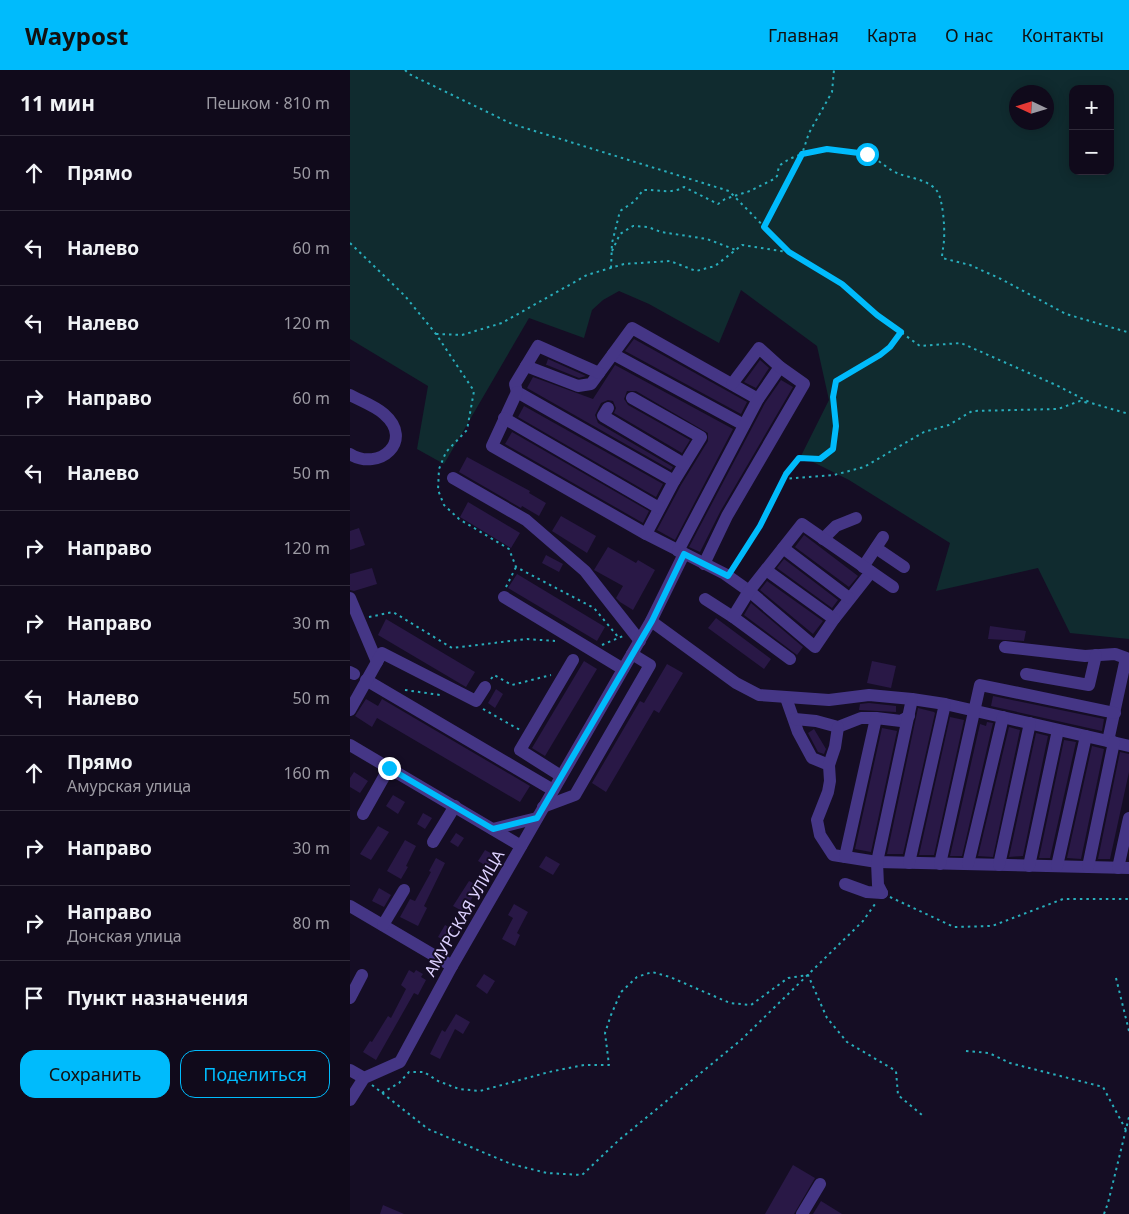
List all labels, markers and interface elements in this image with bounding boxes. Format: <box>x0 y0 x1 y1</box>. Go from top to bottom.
text: Waypost <box>25 19 128 52</box>
text: Главная <box>768 23 839 47</box>
text: Карта <box>867 23 917 47</box>
text: О нас <box>945 23 993 47</box>
text: Контакты <box>1021 23 1104 47</box>
north arrow <box>1009 85 1054 130</box>
map controls <box>1069 85 1114 175</box>
button: + <box>1069 85 1114 130</box>
text: 11 мин <box>20 89 95 117</box>
text: Пешком · 810 m <box>206 92 330 114</box>
button: − <box>1069 130 1114 175</box>
route start <box>856 143 879 166</box>
icon: ahead <box>20 159 48 187</box>
text: Прямо <box>67 160 133 186</box>
text: 50 m <box>293 162 330 184</box>
icon: left <box>20 234 48 262</box>
text: Налево <box>67 235 139 261</box>
text: 60 m <box>293 237 330 259</box>
icon: left <box>20 309 48 337</box>
text: Налево <box>67 310 139 336</box>
text: 120 m <box>283 312 330 334</box>
icon: right <box>20 384 48 412</box>
text: Направо <box>67 385 152 411</box>
text: 60 m <box>293 387 330 409</box>
icon: left <box>20 459 48 487</box>
text: Налево <box>67 460 139 486</box>
text: 50 m <box>293 462 330 484</box>
icon: right <box>20 534 48 562</box>
text: Направо <box>67 535 152 561</box>
text: 120 m <box>283 537 330 559</box>
icon: right <box>20 609 48 637</box>
text: Направо <box>67 610 152 636</box>
text: 30 m <box>293 612 330 634</box>
icon: left <box>20 684 48 712</box>
text: Налево <box>67 685 139 711</box>
text: 50 m <box>293 687 330 709</box>
text: Прямо <box>67 749 133 775</box>
route end <box>378 757 401 780</box>
icon: ahead <box>20 759 48 787</box>
text: 160 m <box>283 762 330 784</box>
text: Амурская улица <box>67 775 191 797</box>
icon: right <box>20 834 48 862</box>
text: Направо <box>67 835 152 861</box>
text: 30 m <box>293 837 330 859</box>
street label: АМУРСКАЯ УЛИЦА <box>419 845 510 980</box>
text: Направо <box>67 899 152 925</box>
icon: right <box>20 909 48 937</box>
text: 80 m <box>293 912 330 934</box>
text: Донская улица <box>67 925 182 947</box>
icon: arrive <box>20 984 48 1012</box>
text: Пункт назначения <box>67 985 248 1011</box>
button: Сохранить <box>20 1050 170 1098</box>
button: Поделиться <box>180 1050 330 1098</box>

